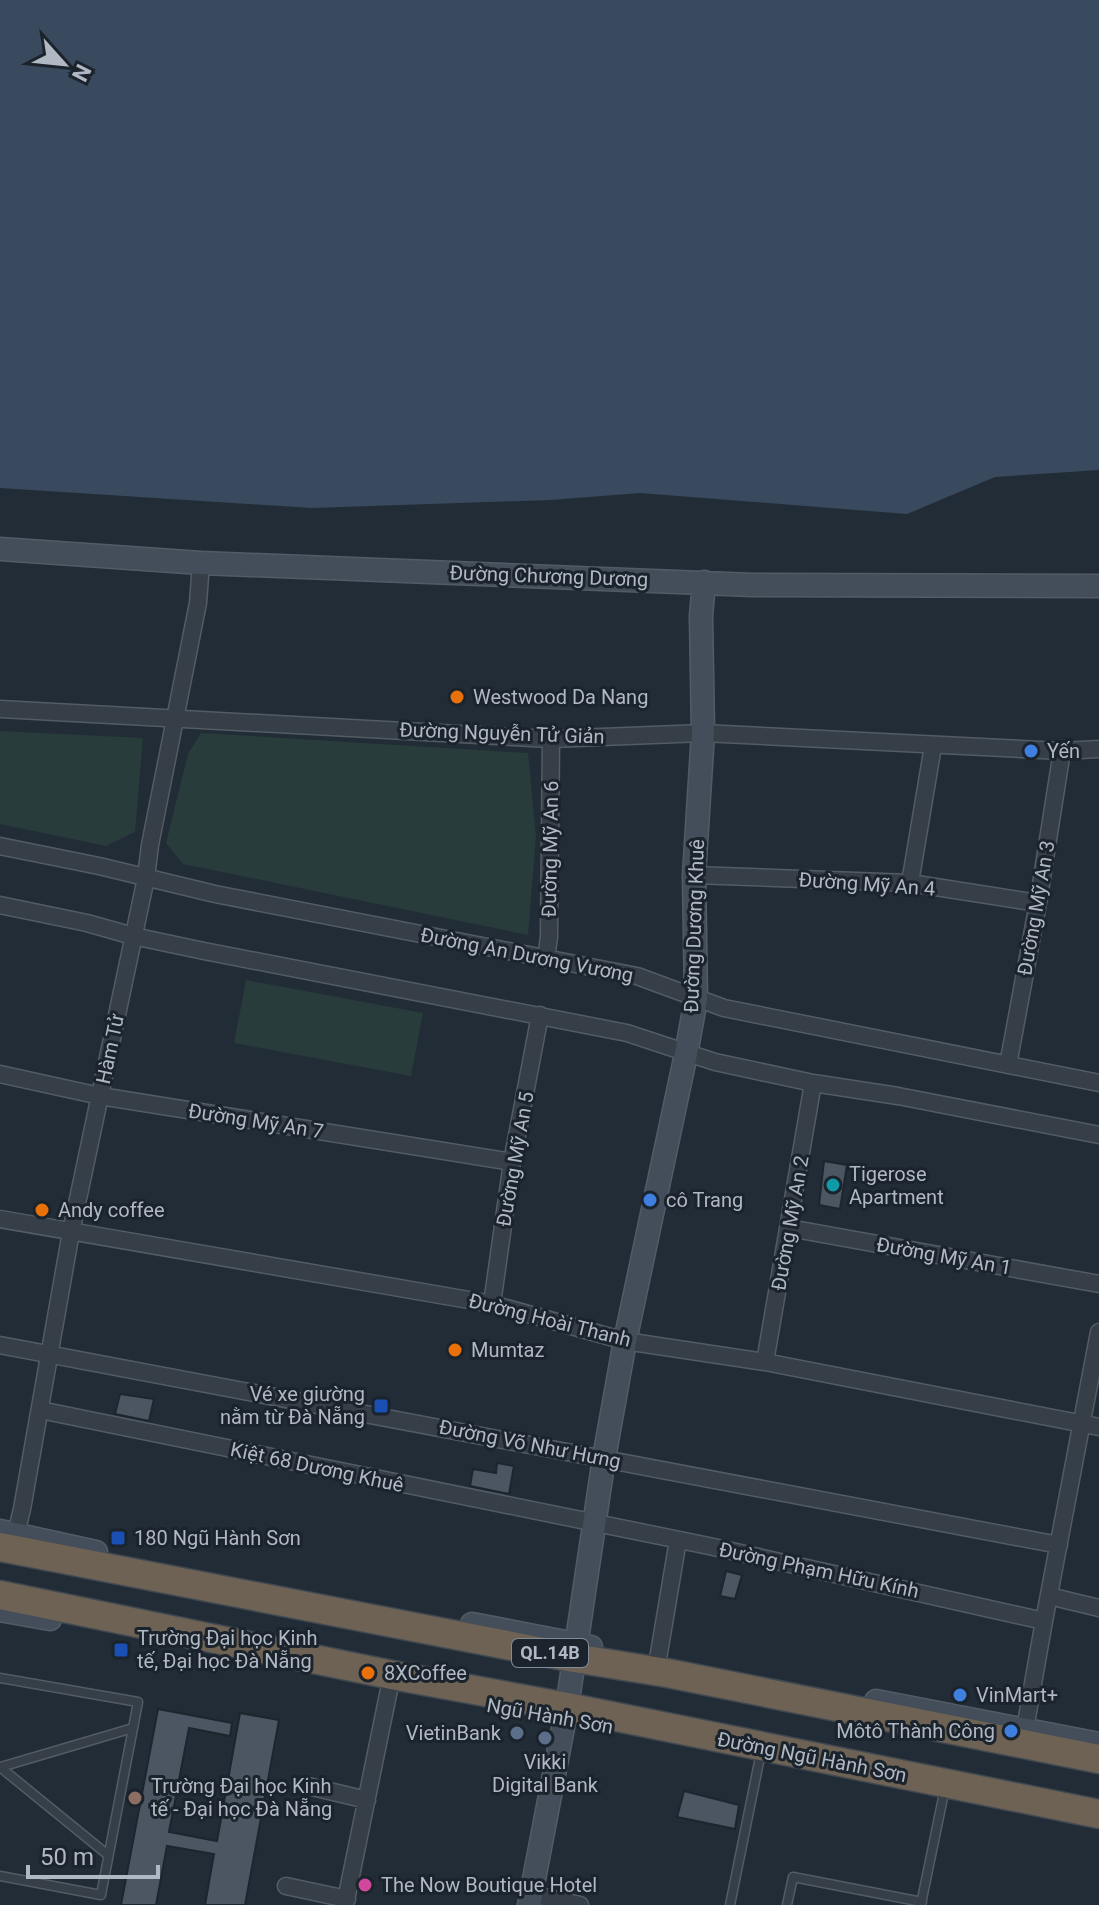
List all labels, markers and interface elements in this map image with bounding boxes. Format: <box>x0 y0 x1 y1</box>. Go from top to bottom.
north arrow <box>24 24 104 104</box>
text: N <box>67 60 96 85</box>
street label: Đường Chương Dương <box>449 561 649 591</box>
place label: Westwood Da Nang <box>473 685 648 709</box>
marker: Westwood Da Nang <box>448 688 466 706</box>
street label: Đường Nguyễn Tử Giản <box>399 717 605 749</box>
place label: Yến <box>1047 739 1080 763</box>
marker: Yến <box>1022 742 1040 760</box>
street label: Đường Mỹ An 6 <box>537 780 563 918</box>
street label: Đường Dương Khuê <box>679 839 709 1013</box>
street label: Đường Mỹ An 3 <box>1012 839 1060 977</box>
street label: Đường Mỹ An 4 <box>798 867 936 901</box>
street label: Đường An Dương Vương <box>419 923 635 987</box>
street label: Hàm Tử <box>91 1011 129 1086</box>
street label: Đường Mỹ An 5 <box>491 1090 539 1228</box>
street label: Đường Mỹ An 7 <box>187 1098 325 1144</box>
street label: Đường Mỹ An 2 <box>766 1154 814 1292</box>
place label: Tigerose Apartment <box>849 1162 944 1209</box>
marker: Tigerose Apartment <box>824 1176 842 1194</box>
place label: cô Trang <box>666 1188 743 1212</box>
marker: cô Trang <box>641 1191 659 1209</box>
place label: Andy coffee <box>58 1198 165 1222</box>
marker: Andy coffee <box>33 1201 51 1219</box>
street label: Đường Mỹ An 1 <box>875 1232 1013 1280</box>
street label: Đường Hoài Thanh <box>466 1288 634 1352</box>
place label: Mumtaz <box>471 1338 544 1362</box>
marker: Mumtaz <box>446 1341 464 1359</box>
place label: Vé xe giường nằm từ Đà Nẵng <box>220 1382 365 1429</box>
marker: Vé xe giường nằm từ Đà Nẵng <box>372 1397 390 1415</box>
street label: Đường Võ Như Hưng <box>437 1415 623 1473</box>
street label: Kiệt 68 Dương Khuê <box>228 1437 406 1497</box>
place label: 180 Ngũ Hành Sơn <box>134 1526 301 1550</box>
marker: 180 Ngũ Hành Sơn <box>109 1529 127 1547</box>
street label: Đường Phạm Hữu Kính <box>717 1537 921 1603</box>
place label: Trường Đại học Kinh tế, Đại học Đà Nẵng <box>137 1626 317 1673</box>
road number: QL.14B <box>512 1639 588 1667</box>
marker: Trường Đại học Kinh tế, Đại học Đà Nẵng <box>112 1641 130 1659</box>
place label: 8XCoffee <box>384 1661 467 1685</box>
marker: 8XCoffee <box>359 1664 377 1682</box>
place label: VinMart+ <box>976 1683 1058 1707</box>
marker: VinMart+ <box>951 1686 969 1704</box>
street label: Ngũ Hành Sơn <box>485 1693 615 1739</box>
place label: Môtô Thành Công <box>836 1719 995 1743</box>
place label: VietinBank <box>406 1721 502 1745</box>
marker: Môtô Thành Công <box>1002 1722 1020 1740</box>
marker: VietinBank <box>508 1724 526 1742</box>
street label: Đường Ngũ Hành Sơn <box>715 1727 909 1787</box>
marker: Vikki Digital Bank <box>536 1729 554 1747</box>
place label: Vikki Digital Bank <box>492 1750 599 1797</box>
place label: Trường Đại học Kinh tế - Đại học Đà Nẵng <box>151 1774 332 1821</box>
marker: Trường Đại học Kinh tế - Đại học Đà Nẵng <box>126 1789 144 1807</box>
scale bar <box>28 1829 158 1879</box>
text: 50 m <box>40 1843 94 1871</box>
place label: The Now Boutique Hotel <box>381 1873 597 1897</box>
marker: The Now Boutique Hotel <box>356 1876 374 1894</box>

